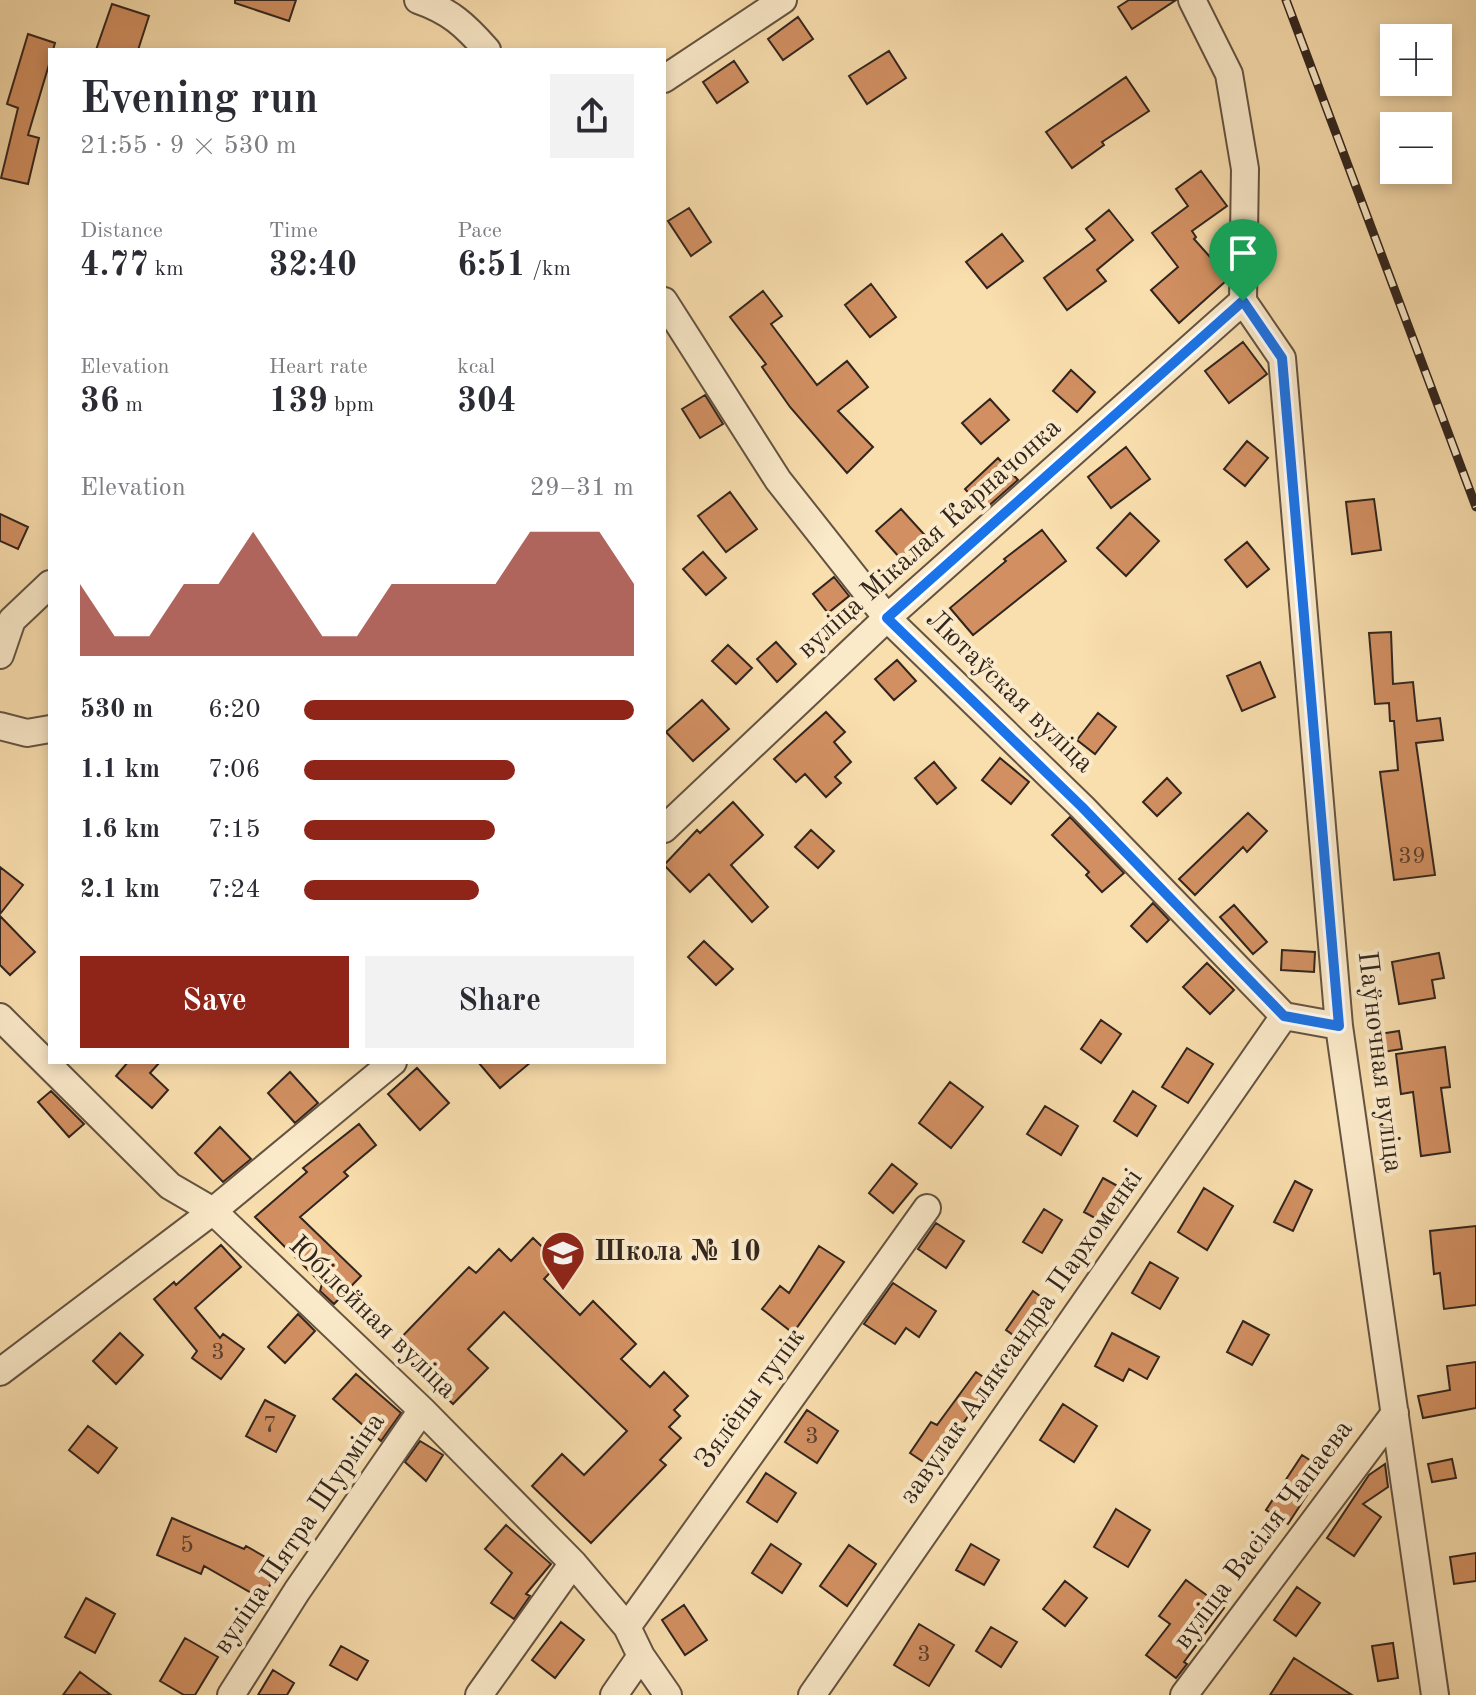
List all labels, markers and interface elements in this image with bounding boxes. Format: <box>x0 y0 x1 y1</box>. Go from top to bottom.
map controls <box>1380 24 1452 184</box>
button: + <box>1380 24 1452 96</box>
button: share <box>550 74 634 158</box>
text: Evening run <box>80 78 318 122</box>
button: − <box>1380 112 1452 184</box>
text: 21:55 · 9 × 530 m <box>80 133 297 159</box>
pin <box>1209 219 1277 301</box>
text: Distance <box>80 220 163 242</box>
text: Time <box>269 220 318 242</box>
text: Pace <box>457 220 502 242</box>
icon: arrive <box>1221 231 1265 275</box>
text: 4.77 <box>80 249 149 283</box>
text: 32:40 <box>269 249 357 283</box>
text: 6:51 <box>457 249 526 283</box>
text: km <box>149 258 184 280</box>
text: /km <box>526 258 571 280</box>
text: Elevation <box>80 356 170 378</box>
text: Heart rate <box>269 356 368 378</box>
text: kcal <box>457 356 495 378</box>
text: 36 <box>80 385 119 419</box>
text: 139 <box>269 385 328 419</box>
text: 304 <box>457 385 517 419</box>
text: m <box>119 394 143 416</box>
text: bpm <box>328 394 374 416</box>
street label: вуліца Мікалая Карначонка <box>793 414 1067 664</box>
text: Elevation <box>80 475 186 501</box>
text: 29–31 m <box>530 475 634 501</box>
street label: Лютаўская вуліца <box>920 605 1098 779</box>
text: 530 m <box>80 697 153 723</box>
text: 6:20 <box>208 697 261 723</box>
text: 1.1 km <box>80 757 160 783</box>
text: 7:06 <box>208 757 261 783</box>
text: 1.6 km <box>80 817 160 843</box>
text: 7:15 <box>208 817 261 843</box>
house number: 39 <box>1398 845 1426 869</box>
text: 2.1 km <box>80 877 160 903</box>
text: 7:24 <box>208 877 261 903</box>
street label: Паўночная вуліца <box>1352 950 1407 1175</box>
button: Save <box>80 956 349 1048</box>
button: Share <box>365 956 634 1048</box>
street label: завулак Аляксандра Пархоменкі <box>895 1165 1149 1509</box>
school or university icon: Школа № 10 <box>539 1229 587 1292</box>
street label: Юбілейная вуліца <box>283 1231 461 1405</box>
place label: Школа № 10 <box>594 1238 761 1267</box>
street label: Зялёны тупік <box>691 1324 811 1474</box>
house number: 3 <box>211 1341 225 1365</box>
street label: вуліца Пятра Шурміна <box>209 1408 391 1660</box>
house number: 7 <box>263 1414 277 1438</box>
street label: вуліца Васіля Чапаева <box>1169 1415 1359 1655</box>
house number: 3 <box>805 1425 819 1449</box>
house number: 5 <box>180 1534 194 1558</box>
house number: 3 <box>917 1643 931 1667</box>

